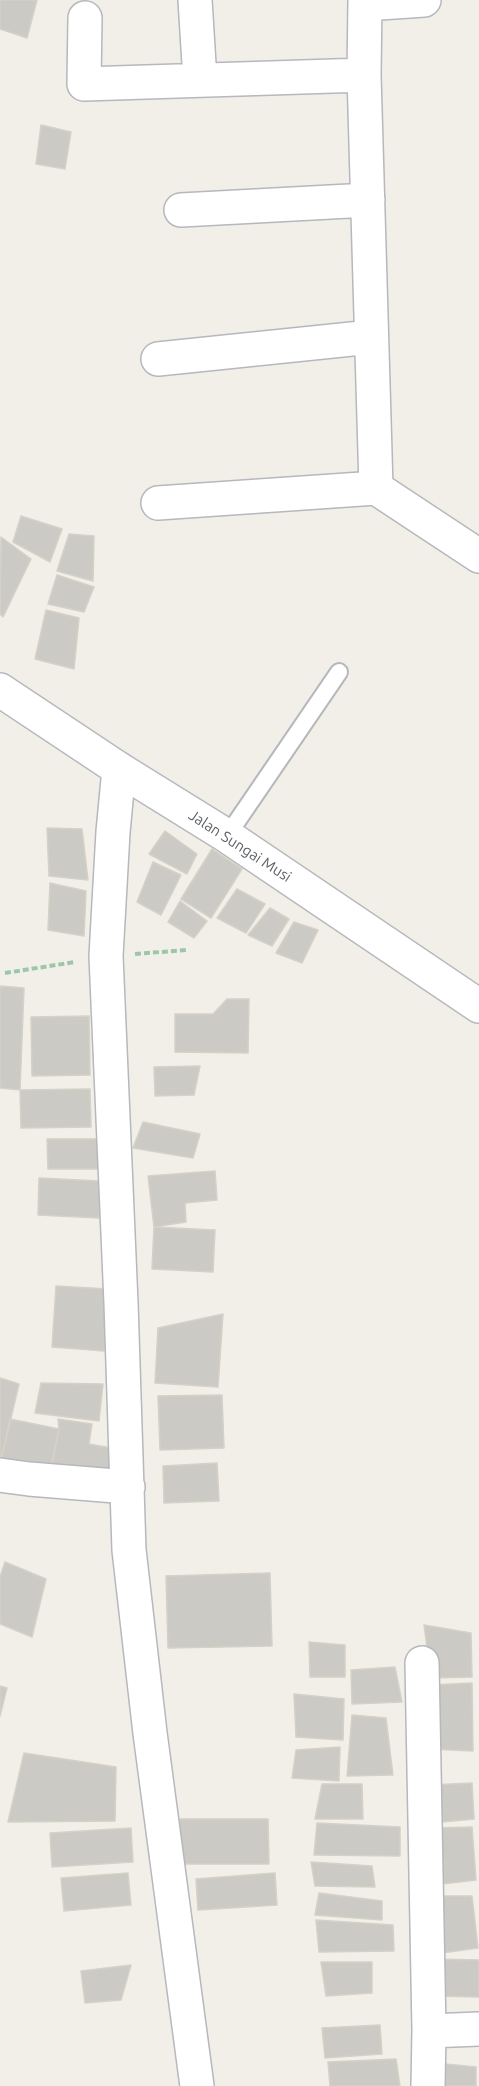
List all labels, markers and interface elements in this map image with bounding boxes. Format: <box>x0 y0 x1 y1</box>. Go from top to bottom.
street label: Jalan Sungai Musi <box>185 806 295 886</box>

